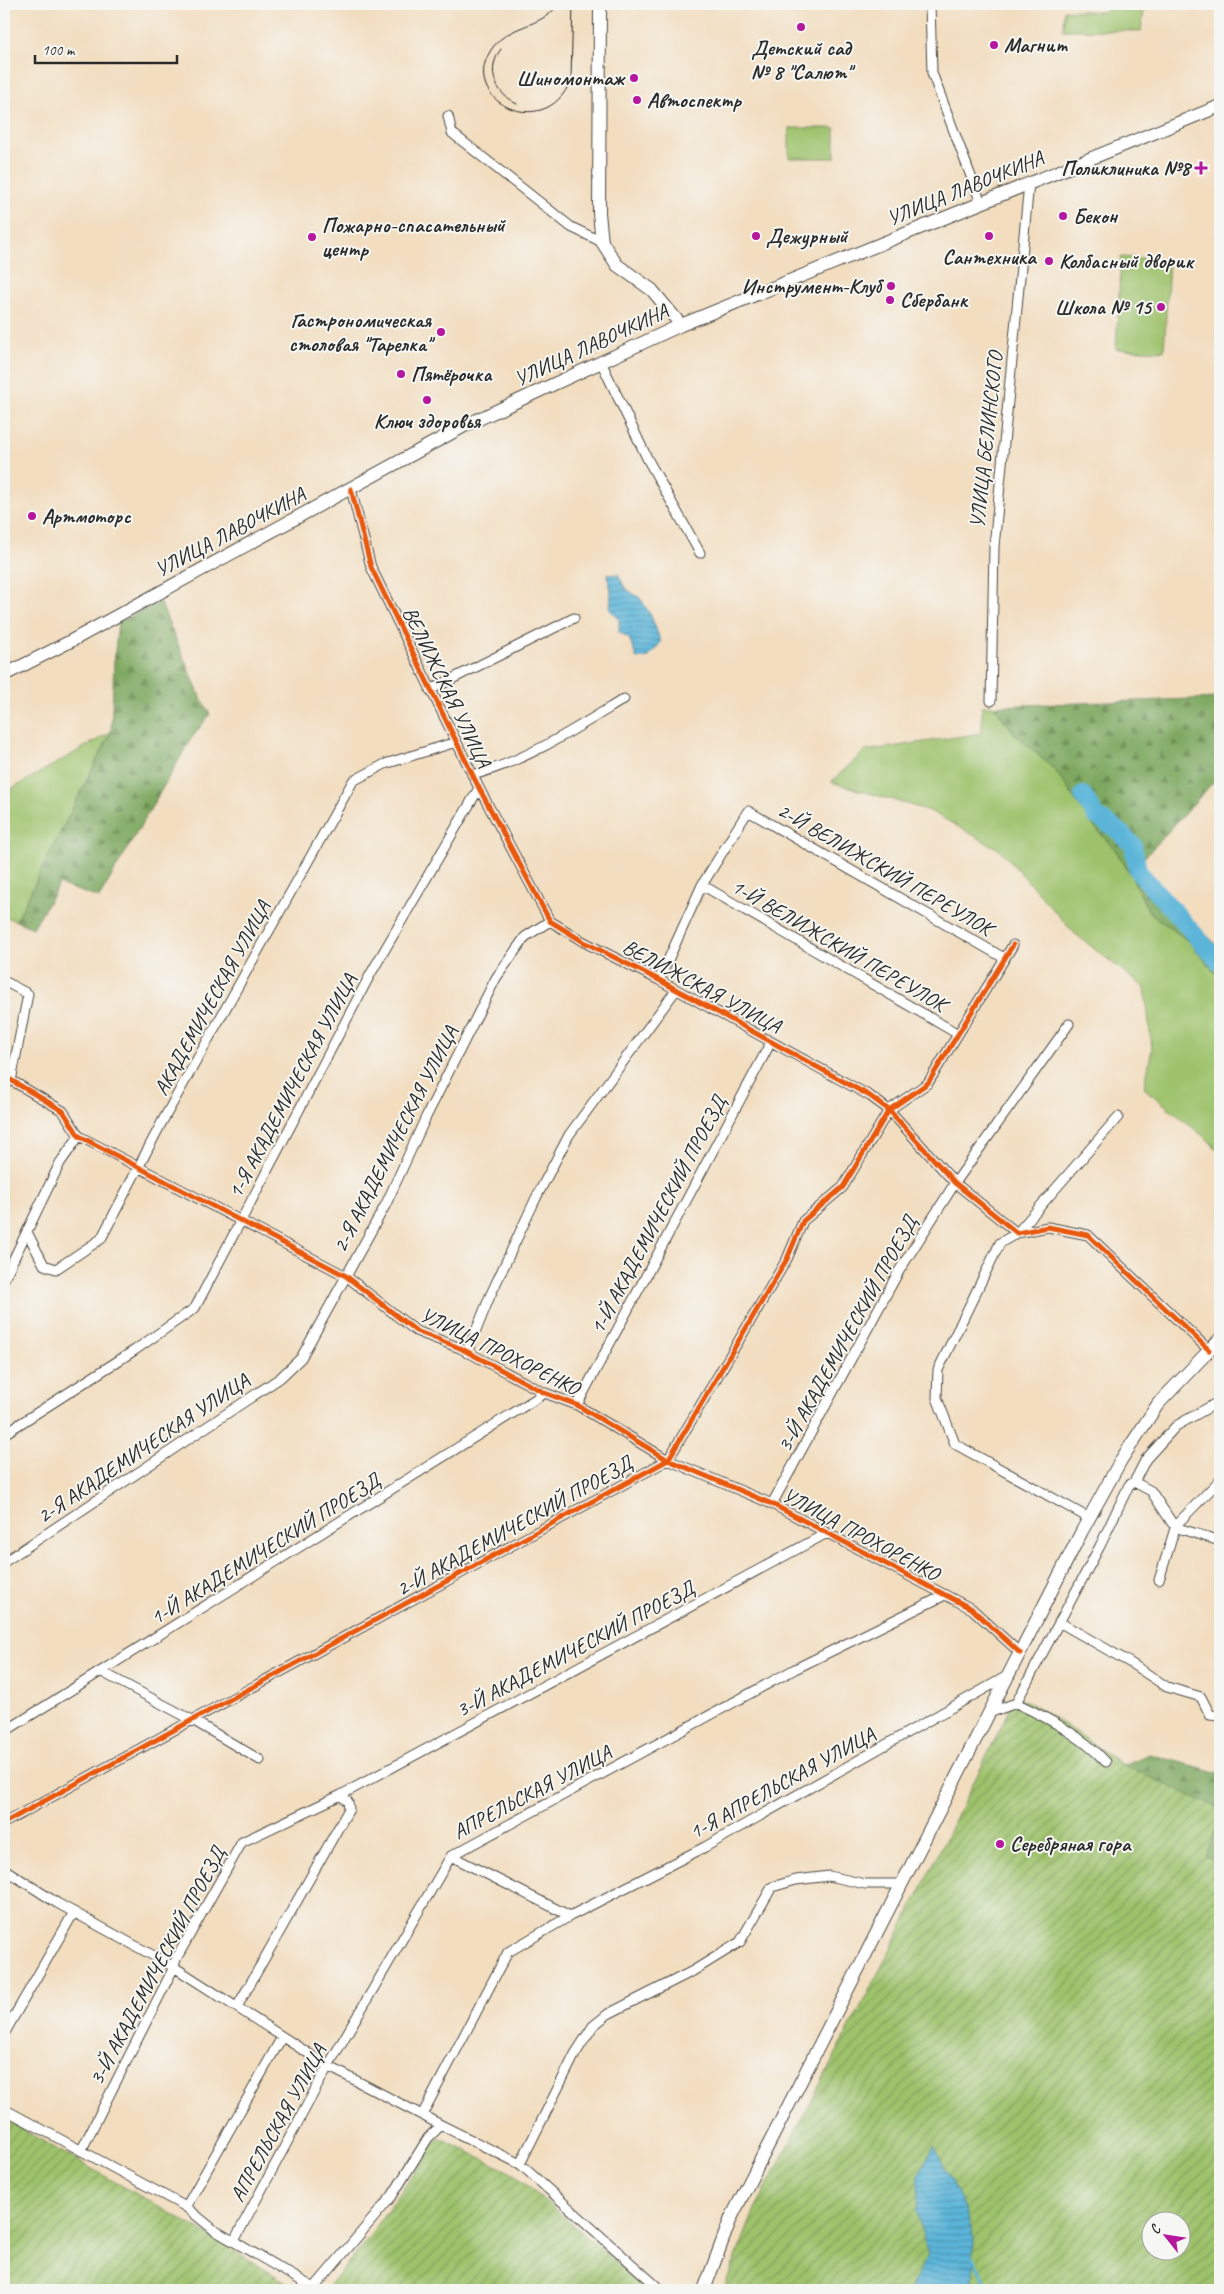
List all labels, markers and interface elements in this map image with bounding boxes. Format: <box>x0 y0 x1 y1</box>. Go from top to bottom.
marker: Детский сад № 8 "Салют" <box>795 21 807 33</box>
scale bar <box>35 32 178 64</box>
place label: Магнит <box>1004 32 1069 58</box>
place label: Детский сад № 8 "Салют" <box>751 35 856 85</box>
marker: Магнит <box>988 39 1000 51</box>
text: 100 m <box>42 41 76 60</box>
place label: Шиномонтаж <box>517 65 626 91</box>
marker: Шиномонтаж <box>628 72 640 84</box>
place label: Автоспектр <box>647 87 743 113</box>
marker: Автоспектр <box>631 94 643 106</box>
street label: УЛИЦА ЛАВОЧКИНА <box>883 144 1048 231</box>
place label: Поликлиника №8 <box>1061 155 1193 181</box>
marker: Поликлиника №8 <box>1194 161 1208 175</box>
place label: Бекон <box>1073 203 1119 229</box>
marker: Бекон <box>1057 210 1069 222</box>
place label: Пожарно-спасательный центр <box>322 212 507 262</box>
place label: Дежурный <box>766 223 850 250</box>
marker: Дежурный <box>750 230 762 242</box>
marker: Сантехника <box>983 230 995 242</box>
marker: Пожарно-спасательный центр <box>306 231 318 243</box>
place label: Сантехника <box>942 244 1037 270</box>
place label: Колбасный дворик <box>1059 248 1195 274</box>
marker: Колбасный дворик <box>1043 255 1055 267</box>
place label: Инструмент-Клуб <box>741 273 884 299</box>
marker: Инструмент-Клуб <box>885 280 897 292</box>
place label: Сбербанк <box>900 287 969 313</box>
marker: Сбербанк <box>884 294 896 306</box>
place label: Школа № 15 <box>1055 294 1153 320</box>
street label: УЛИЦА ЛАВОЧКИНА <box>510 297 673 392</box>
marker: Школа № 15 <box>1155 301 1167 313</box>
place label: Гастрономическая столовая "Тарелка" <box>289 307 436 357</box>
marker: Гастрономическая столовая "Тарелка" <box>435 326 447 338</box>
street label: УЛИЦА БЕЛИНСКОГО <box>964 348 1008 529</box>
place label: Пятёрочка <box>411 361 493 387</box>
marker: Пятёрочка <box>395 368 407 380</box>
marker: Ключ здоровья <box>421 394 433 406</box>
place label: Ключ здоровья <box>374 408 481 434</box>
street label: УЛИЦА ЛАВОЧКИНА <box>150 481 311 583</box>
place label: Артмоторс <box>42 503 131 529</box>
marker: Артмоторс <box>26 510 38 522</box>
street label: ВЕЛИЖСКАЯ УЛИЦА <box>397 602 498 773</box>
street label: 2-Й ВЕЛИЖСКИЙ ПЕРЕУЛОК <box>773 797 1001 943</box>
street label: 1-Й ВЕЛИЖСКИЙ ПЕРЕУЛОК <box>727 873 955 1019</box>
street label: АКАДЕМИЧЕСКАЯ УЛИЦА <box>148 895 277 1100</box>
street label: ВЕЛИЖСКАЯ УЛИЦА <box>618 933 787 1039</box>
street label: 1-Я АКАДЕМИЧЕСКАЯ УЛИЦА <box>222 969 362 1203</box>
street label: 2-Я АКАДЕМИЧЕСКАЯ УЛИЦА <box>327 1021 464 1256</box>
street label: 1-Й АКАДЕМИЧЕСКИЙ ПРОЕЗД <box>584 1090 733 1338</box>
street label: 3-Й АКАДЕМИЧЕСКИЙ ПРОЕЗД <box>771 1210 924 1457</box>
street label: УЛИЦА ПРОХОРЕНКО <box>416 1301 586 1402</box>
street label: 2-Я АКАДЕМИЧЕСКАЯ УЛИЦА <box>32 1367 254 1529</box>
street label: 2-Й АКАДЕМИЧЕСКИЙ ПРОЕЗД <box>391 1449 638 1602</box>
street label: 1-Й АКАДЕМИЧЕСКИЙ ПРОЕЗД <box>145 1467 386 1630</box>
street label: УЛИЦА ПРОХОРЕНКО <box>778 1482 946 1588</box>
street label: 3-Й АКАДЕМИЧЕСКИЙ ПРОЕЗД <box>452 1574 700 1723</box>
street label: 1-Я АПРЕЛЬСКАЯ УЛИЦА <box>685 1721 880 1845</box>
street label: АПРЕЛЬСКАЯ УЛИЦА <box>448 1739 617 1845</box>
place label: Серебряная гора <box>1010 1831 1132 1857</box>
marker: Серебряная гора <box>994 1838 1006 1850</box>
street label: 3-Й АКАДЕМИЧЕСКИЙ ПРОЕЗД <box>83 1841 232 2089</box>
street label: АПРЕЛЬСКАЯ УЛИЦА <box>224 2039 333 2206</box>
north arrow <box>1142 2212 1192 2262</box>
text: С <box>1146 2221 1165 2237</box>

